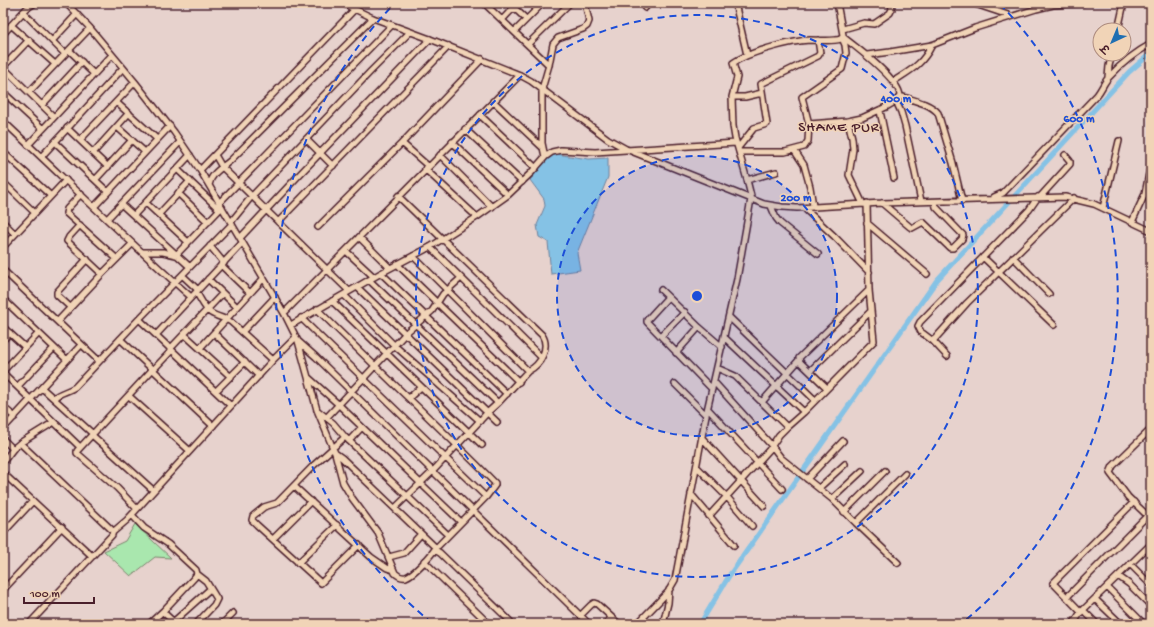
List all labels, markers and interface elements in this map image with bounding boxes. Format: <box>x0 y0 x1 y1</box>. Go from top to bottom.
north arrow <box>1092 22 1132 62</box>
text: उ <box>1098 40 1114 56</box>
text: 400 m <box>880 93 912 107</box>
text: 600 m <box>1063 113 1095 127</box>
district label: SHAME PUR <box>798 119 880 137</box>
text: 200 m <box>781 192 812 206</box>
centre of rings <box>690 289 704 303</box>
scale bar <box>24 579 94 605</box>
text: 100 m <box>29 588 60 602</box>

